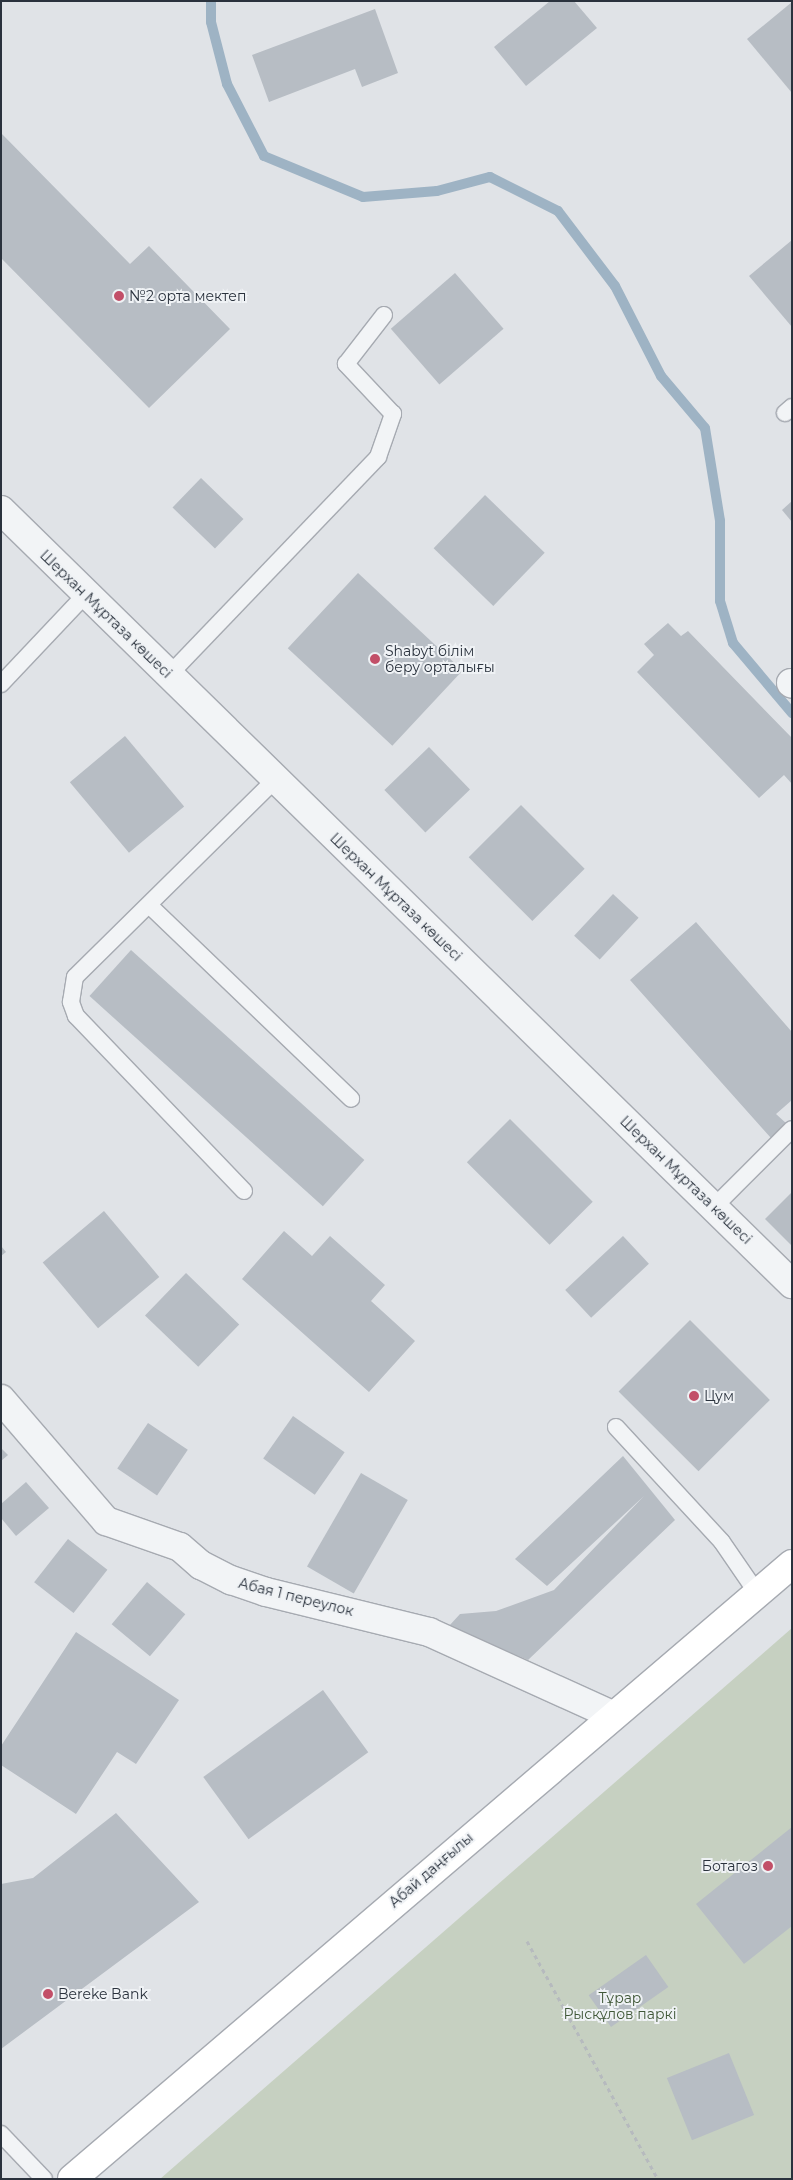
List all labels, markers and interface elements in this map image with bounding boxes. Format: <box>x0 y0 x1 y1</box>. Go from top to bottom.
place label: №2 орта мектеп <box>129 288 246 304</box>
marker: №2 орта мектеп <box>113 290 125 302</box>
street label: Шерхан Мұртаза көшесі <box>37 547 175 681</box>
place label: Shabyt білім беру орталығы <box>385 643 495 676</box>
marker: Shabyt білім беру орталығы <box>369 653 381 665</box>
street label: Шерхан Мұртаза көшесі <box>327 830 465 964</box>
street label: Шерхан Мұртаза көшесі <box>617 1113 755 1247</box>
place label: Цум <box>704 1388 734 1404</box>
marker: Цум <box>688 1390 700 1402</box>
street label: Абая 1 переулок <box>237 1575 355 1619</box>
street label: Абай даңғылы <box>386 1829 476 1911</box>
place label: Ботагоз <box>702 1858 758 1874</box>
marker: Ботагоз <box>762 1860 774 1872</box>
place label: Bereke Bank <box>58 1986 148 2002</box>
marker: Bereke Bank <box>42 1988 54 2000</box>
park label: Тұрар Рысқұлов паркі <box>564 1990 676 2022</box>

